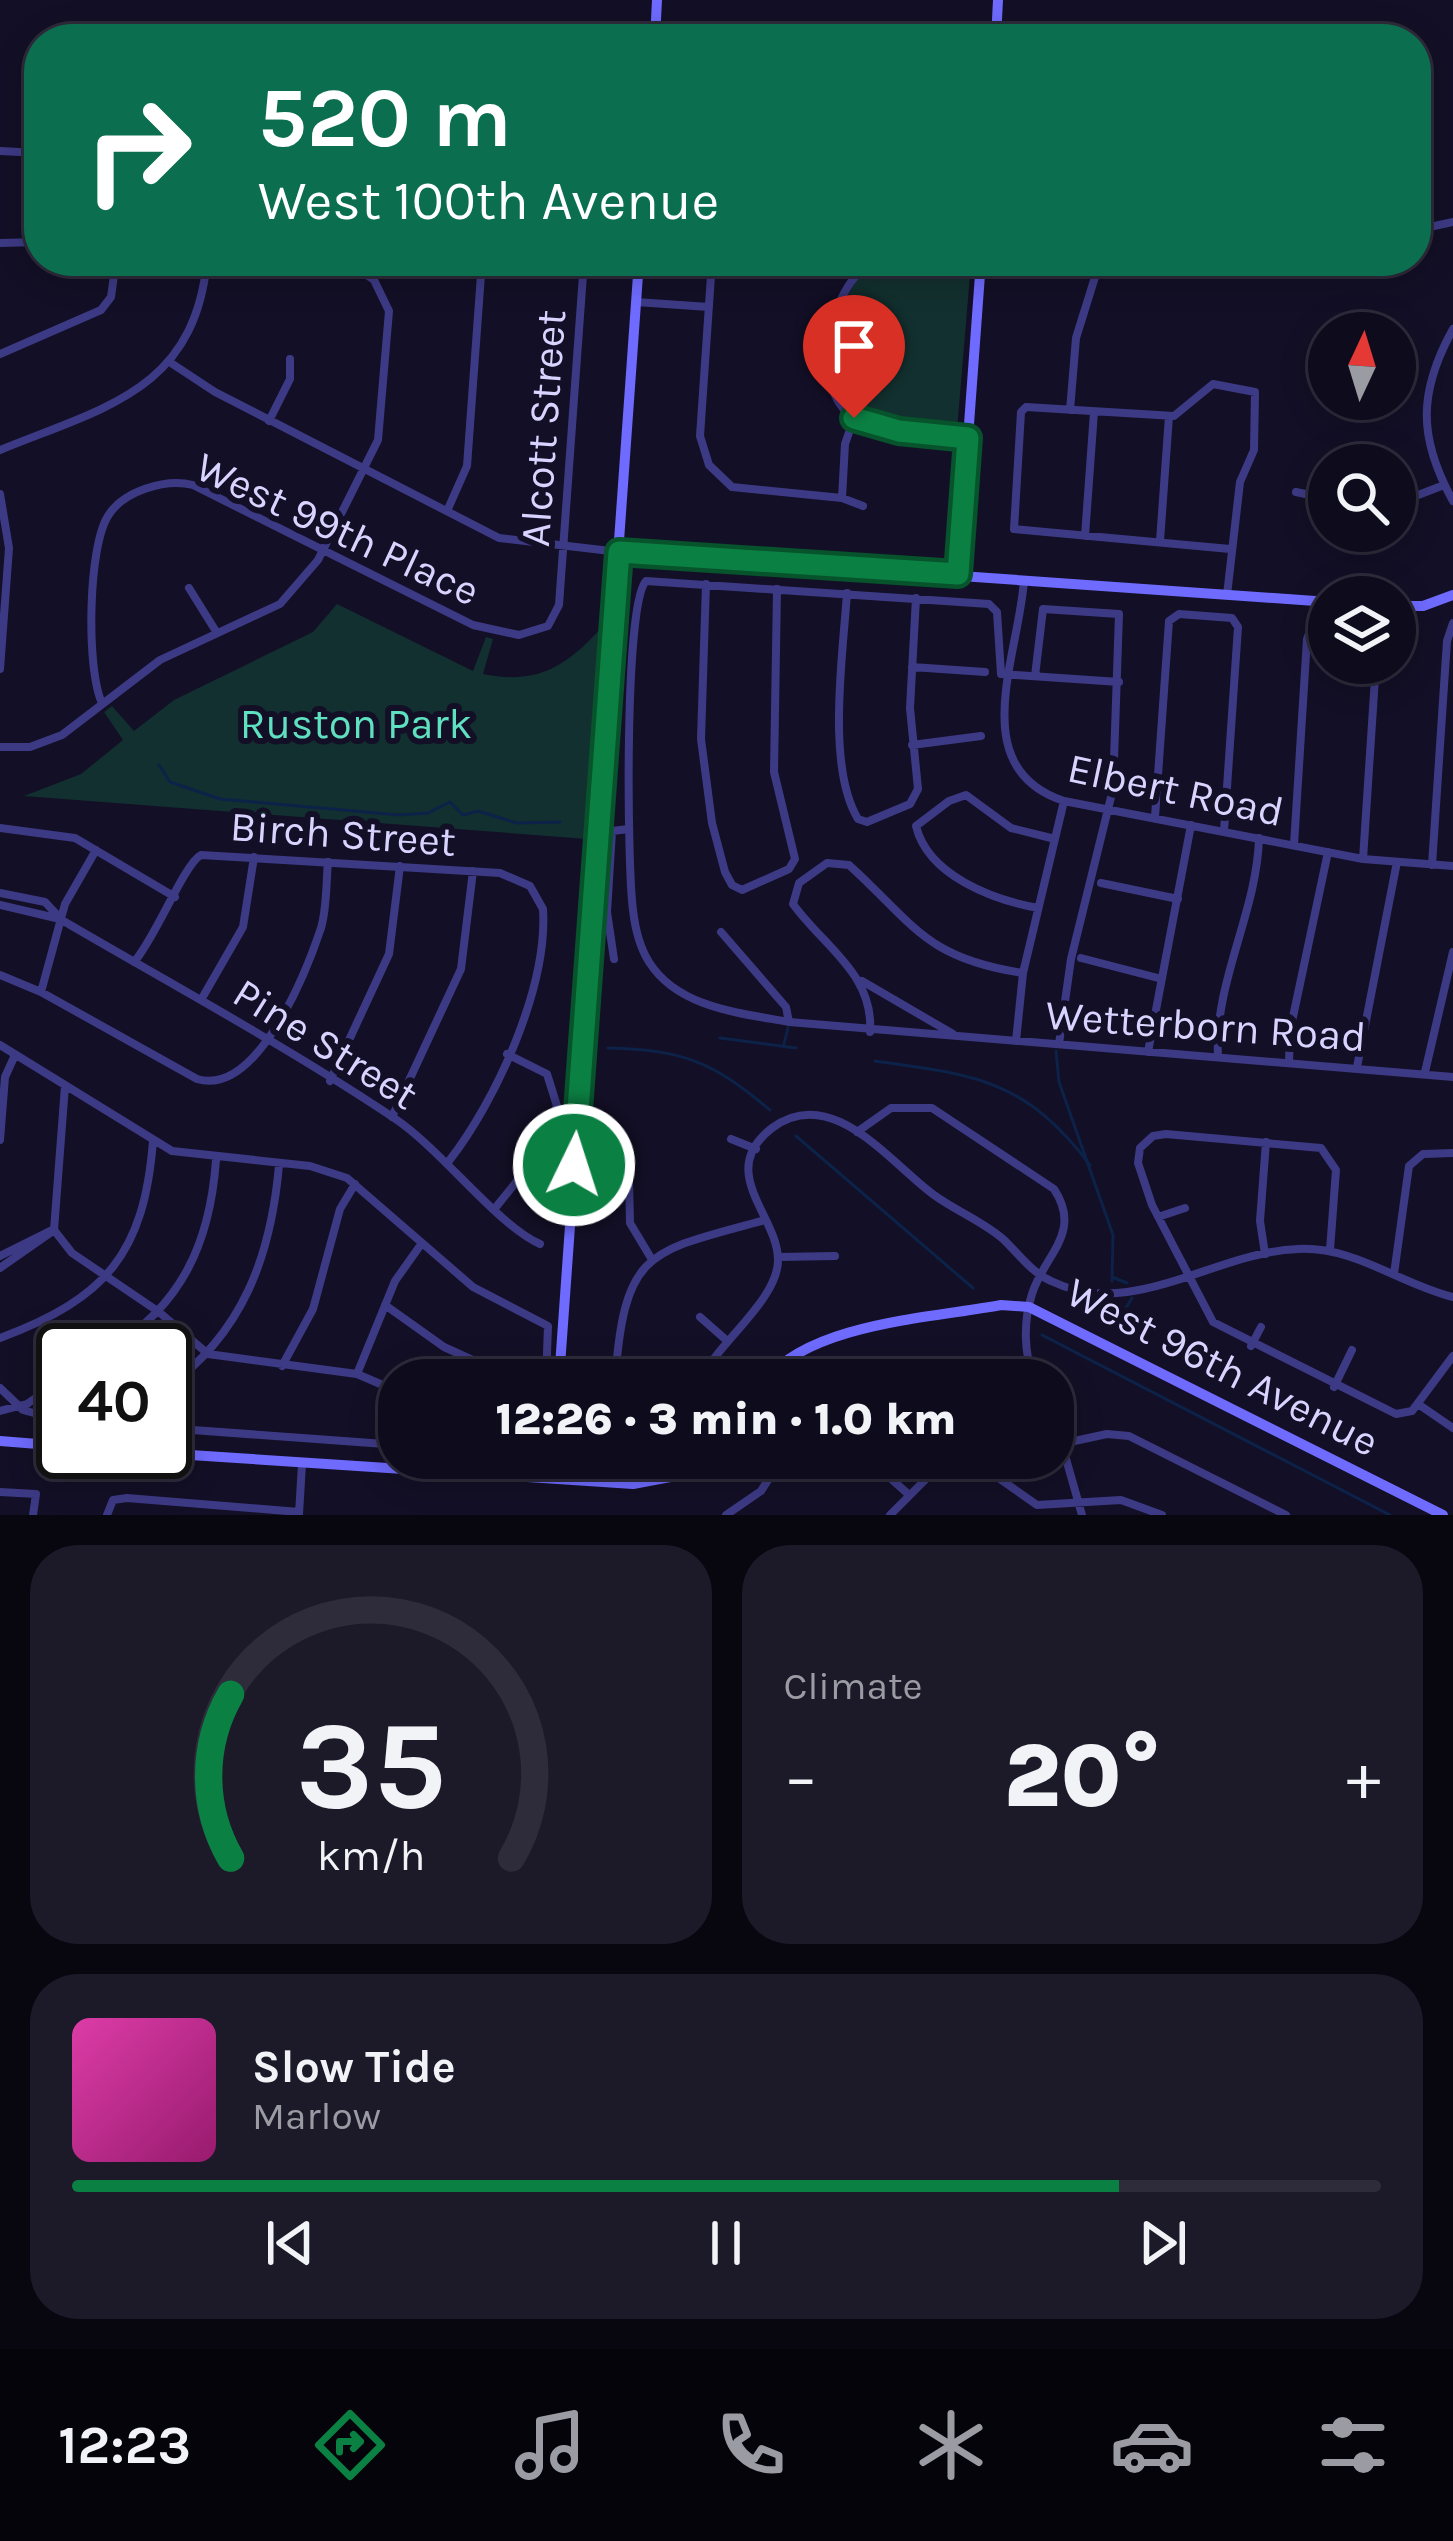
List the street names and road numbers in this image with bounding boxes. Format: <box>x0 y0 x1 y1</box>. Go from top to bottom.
street label: Alcott Street <box>510 308 576 548</box>
street label: West 99th Place <box>188 441 487 616</box>
street label: Elbert Road <box>1063 743 1288 837</box>
street label: Birch Street <box>228 801 457 867</box>
street label: Pine Street <box>224 968 427 1120</box>
street label: Wetterborn Road <box>1044 990 1368 1062</box>
street label: West 96th Avenue <box>1058 1267 1387 1467</box>

